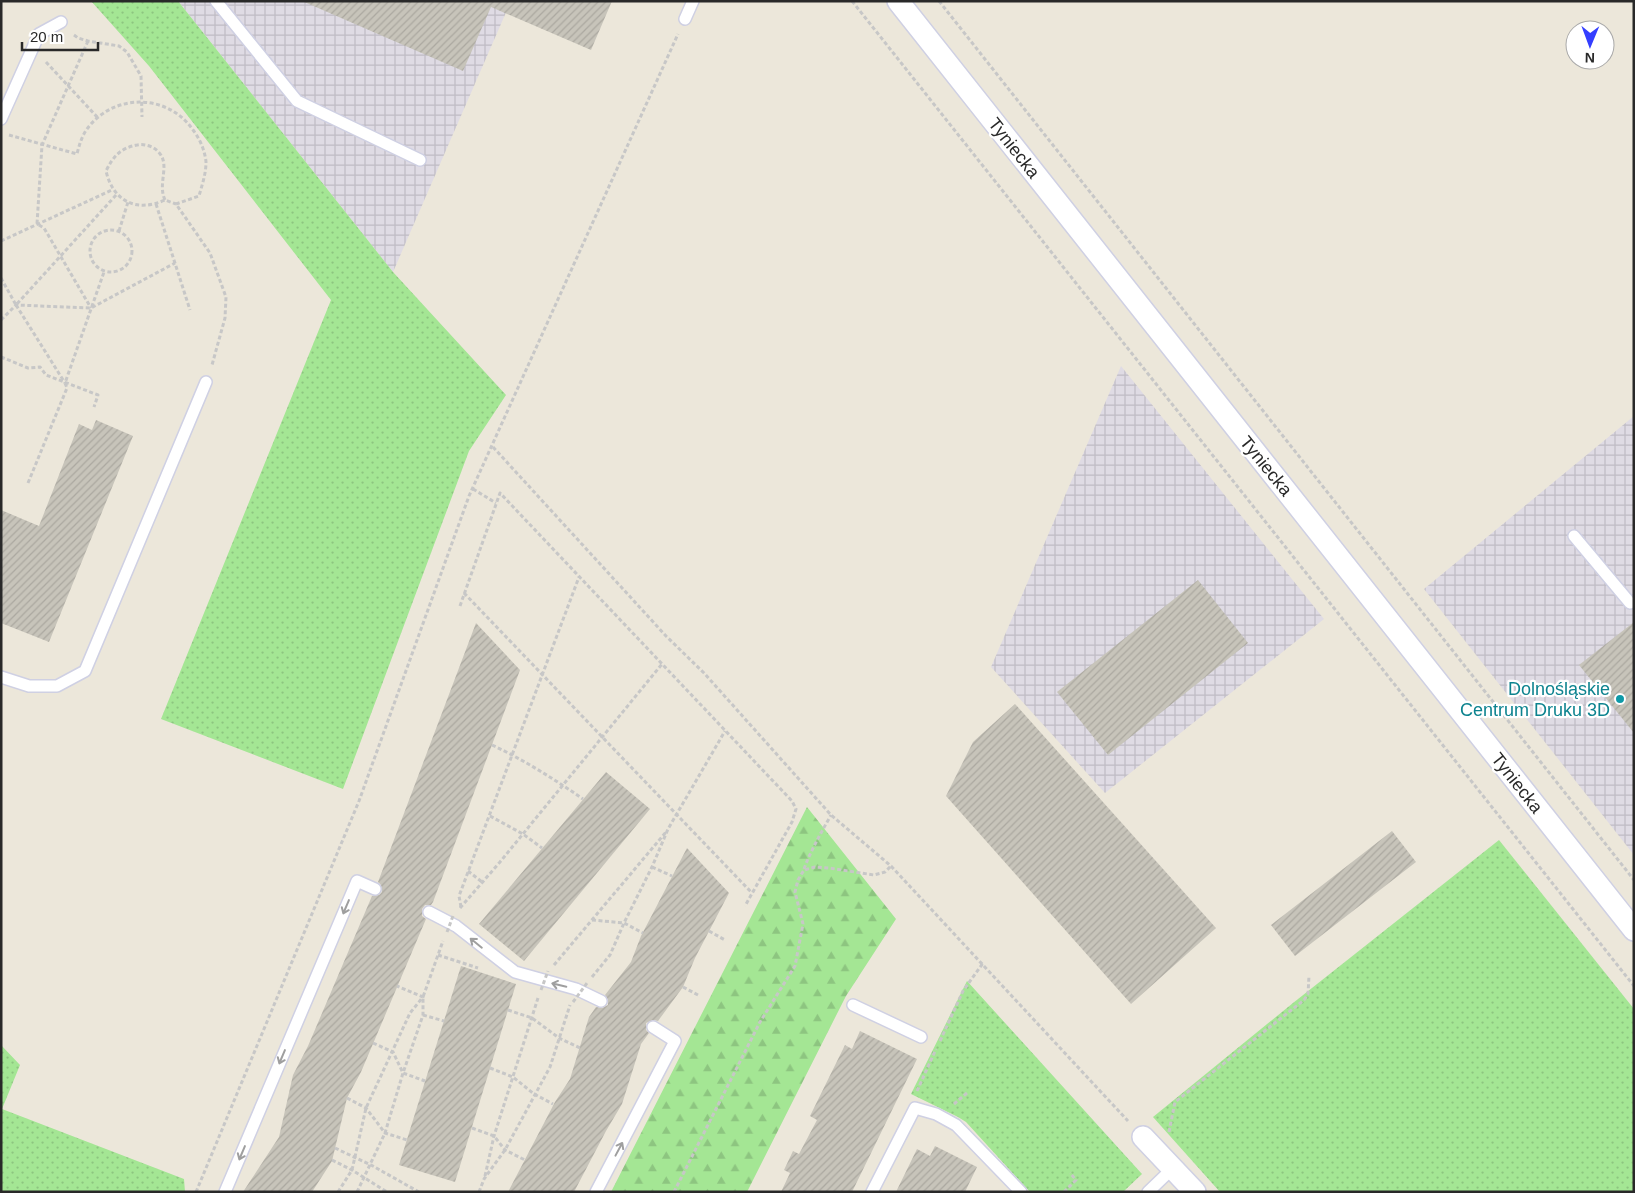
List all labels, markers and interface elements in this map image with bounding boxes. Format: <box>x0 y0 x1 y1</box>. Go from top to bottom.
scale bar <box>22 20 99 52</box>
north arrow <box>1565 20 1615 70</box>
text: 20 m <box>30 28 63 45</box>
text: N <box>1585 50 1595 66</box>
street label: Tyniecka <box>984 114 1044 183</box>
street label: Tyniecka <box>1236 432 1297 501</box>
place label: Dolnośląskie Centrum Druku 3D <box>1460 679 1610 720</box>
marker: Dolnośląskie Centrum Druku 3D <box>1614 693 1626 705</box>
street label: Tyniecka <box>1487 749 1547 818</box>
one-way arrow <box>340 899 350 914</box>
one-way arrow <box>470 937 483 948</box>
one-way arrow <box>551 980 567 989</box>
one-way arrow <box>277 1049 287 1064</box>
one-way arrow <box>614 1141 624 1156</box>
one-way arrow <box>236 1145 245 1160</box>

